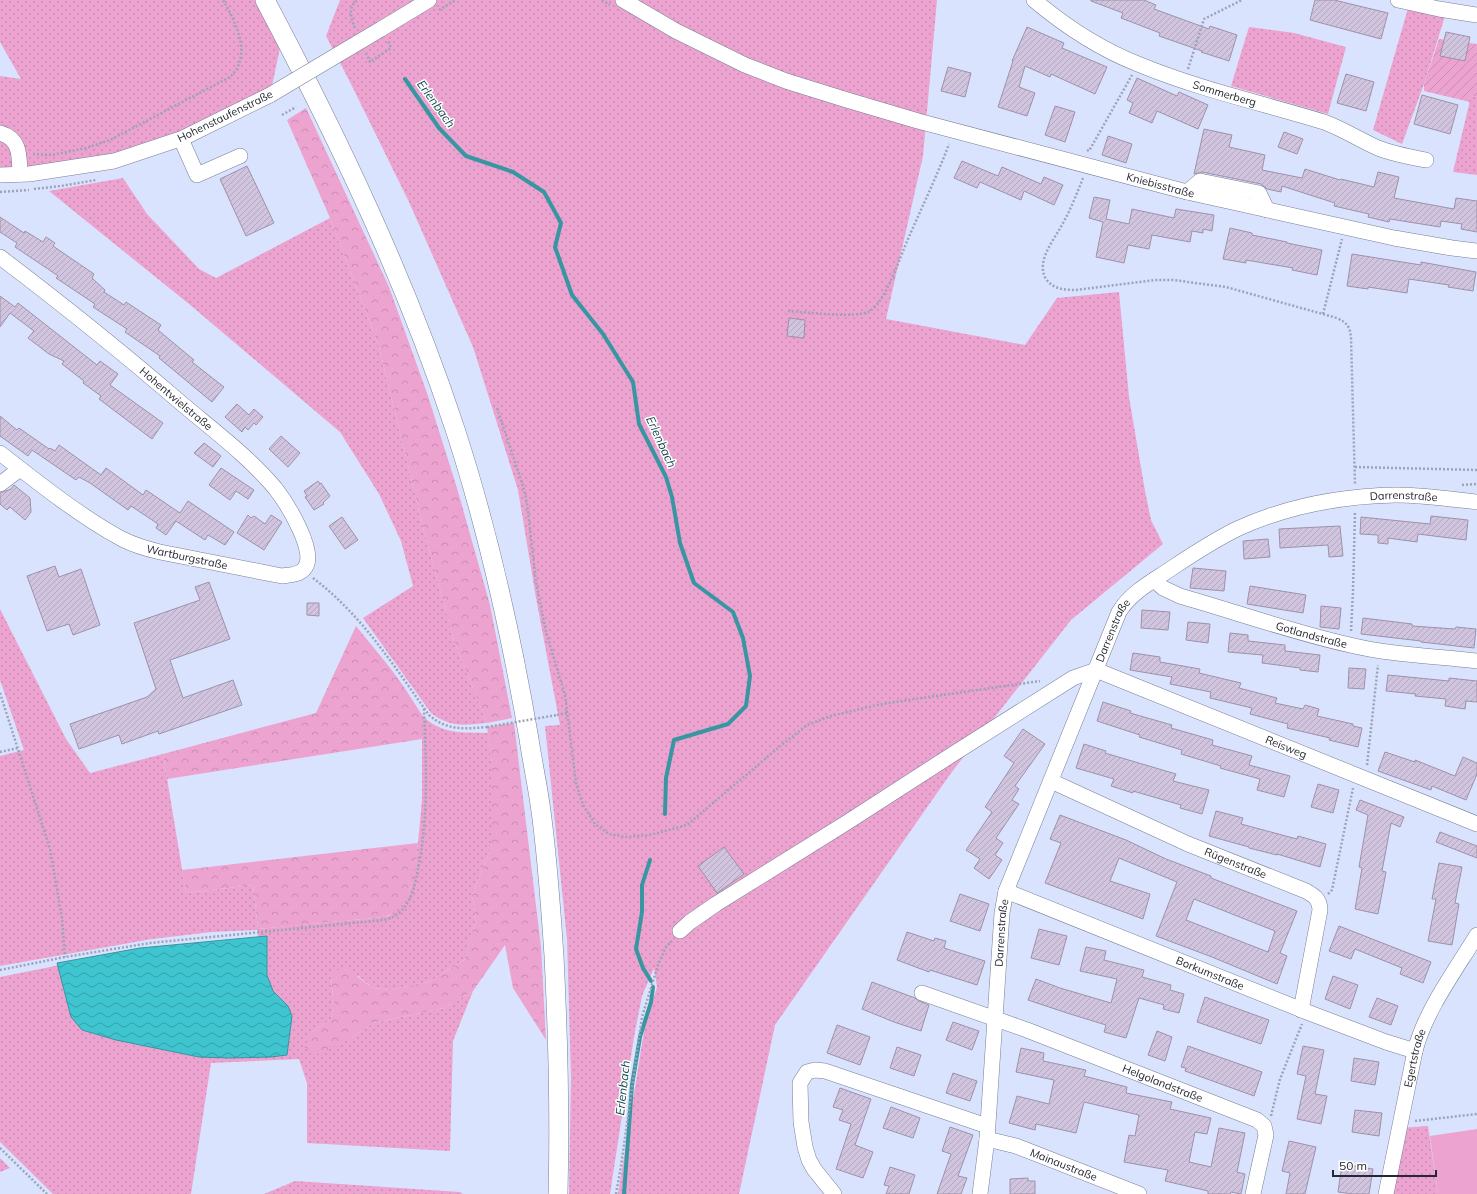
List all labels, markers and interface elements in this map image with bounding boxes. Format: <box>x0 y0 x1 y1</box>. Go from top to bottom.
water label: Erlenbach <box>414 77 459 130</box>
street label: Sommerberg <box>1191 77 1258 109</box>
street label: Hohenstaufenstraße <box>175 87 275 145</box>
street label: Kniebisstraße <box>1125 169 1196 200</box>
street label: Hohentwielstraße <box>137 364 215 433</box>
water label: Erlenbach <box>643 414 680 470</box>
street label: Darrenstraße <box>1369 488 1438 504</box>
street label: Wartburgstraße <box>145 542 229 572</box>
street label: Darrenstraße <box>1093 596 1133 664</box>
street label: Gotlandstraße <box>1274 619 1349 651</box>
street label: Reisweg <box>1263 732 1309 761</box>
street label: Rügenstraße <box>1202 844 1269 882</box>
street label: Darrenstraße <box>991 898 1011 967</box>
street label: Borkumstraße <box>1174 953 1246 993</box>
street label: Egertstraße <box>1401 1027 1429 1089</box>
water label: Erlenbach <box>612 1060 633 1116</box>
street label: Helgolandstraße <box>1120 1061 1205 1105</box>
street label: Mainaustraße <box>1028 1145 1099 1184</box>
scale bar <box>1333 1152 1436 1178</box>
text: 50 m <box>1339 1158 1367 1173</box>

